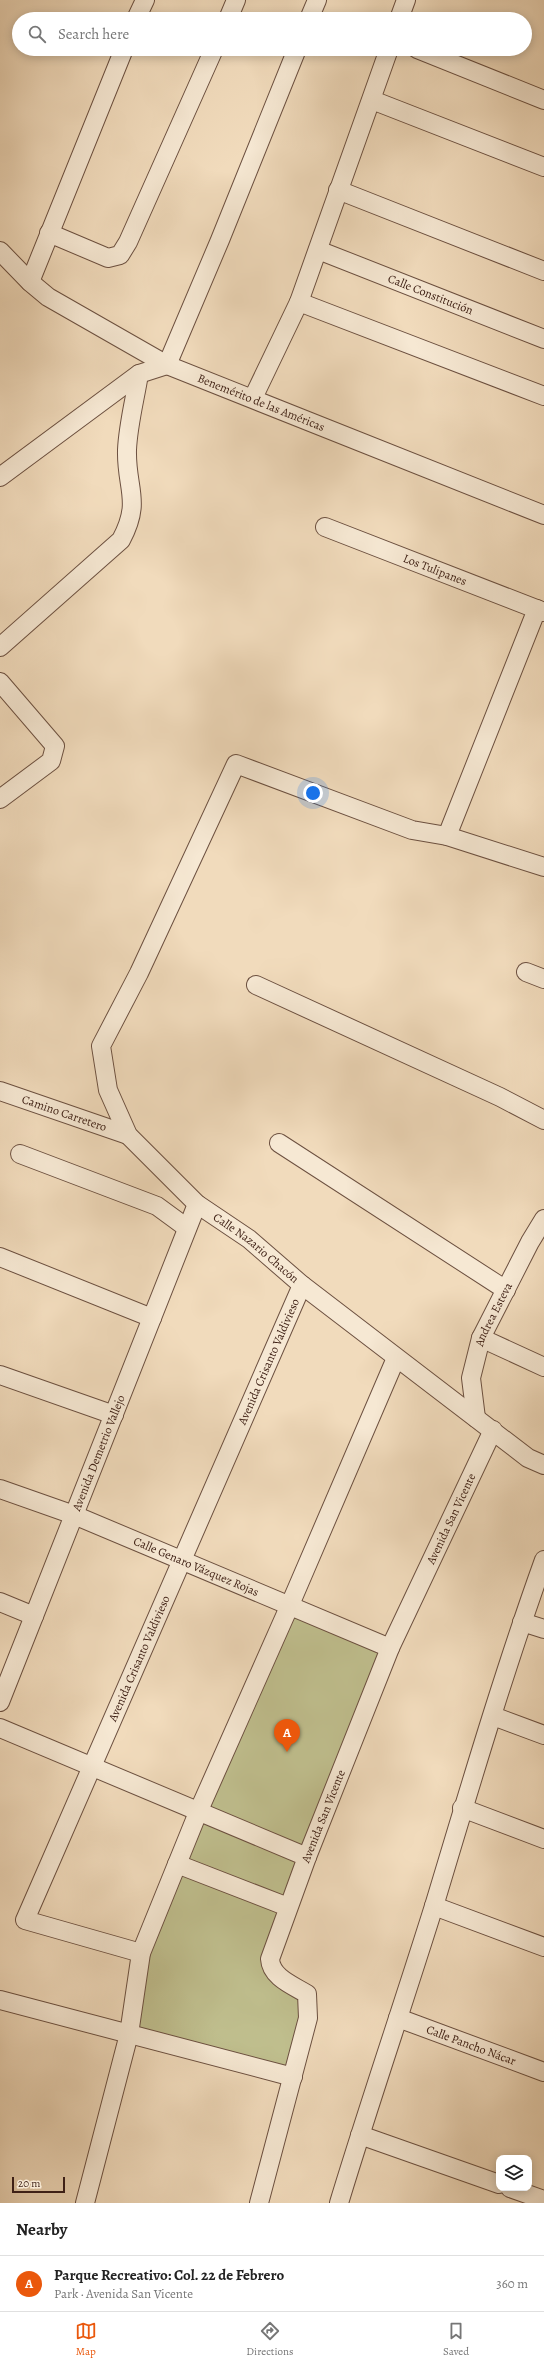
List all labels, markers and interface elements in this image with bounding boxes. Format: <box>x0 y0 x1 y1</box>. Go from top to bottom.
search box <box>12 12 532 56</box>
icon: search <box>26 23 48 45</box>
text: Search here <box>58 24 129 44</box>
street label: Calle Constitución <box>386 270 476 318</box>
street label: Benemérito de las Américas <box>195 370 327 435</box>
street label: Los Tulipanes <box>401 550 469 589</box>
your location <box>303 783 323 803</box>
street label: Camino Carretero <box>20 1091 109 1135</box>
street label: Calle Nazario Chacón <box>210 1209 303 1287</box>
street label: Andrea Esteva <box>471 1279 516 1349</box>
street label: Avenida Crisanto Valdivieso <box>234 1296 303 1428</box>
street label: Avenida Demetrio Vallejo <box>68 1392 129 1514</box>
street label: Avenida San Vicente <box>422 1471 479 1568</box>
street label: Calle Genaro Vázquez Rojas <box>131 1533 262 1600</box>
street label: Avenida Crisanto Valdivieso <box>104 1593 174 1725</box>
pin: A <box>274 1719 300 1752</box>
street label: Avenida San Vicente <box>297 1767 349 1866</box>
street label: Calle Pancho Nácar <box>424 2021 519 2069</box>
map controls <box>496 2155 532 2191</box>
button: layers <box>496 2155 532 2191</box>
scale bar <box>12 2175 65 2194</box>
text: 20 m <box>18 2176 40 2191</box>
text: Nearby <box>16 2218 67 2241</box>
text: Parque Recreativo: Col. 22 de Febrero <box>54 2265 284 2285</box>
text: A <box>25 2275 33 2292</box>
text: 360 m <box>496 2275 528 2292</box>
text: Park · Avenida San Vicente <box>54 2285 193 2302</box>
tab: Map <box>75 2320 97 2359</box>
tab: Directions <box>246 2320 294 2359</box>
tab: Saved <box>443 2320 469 2359</box>

